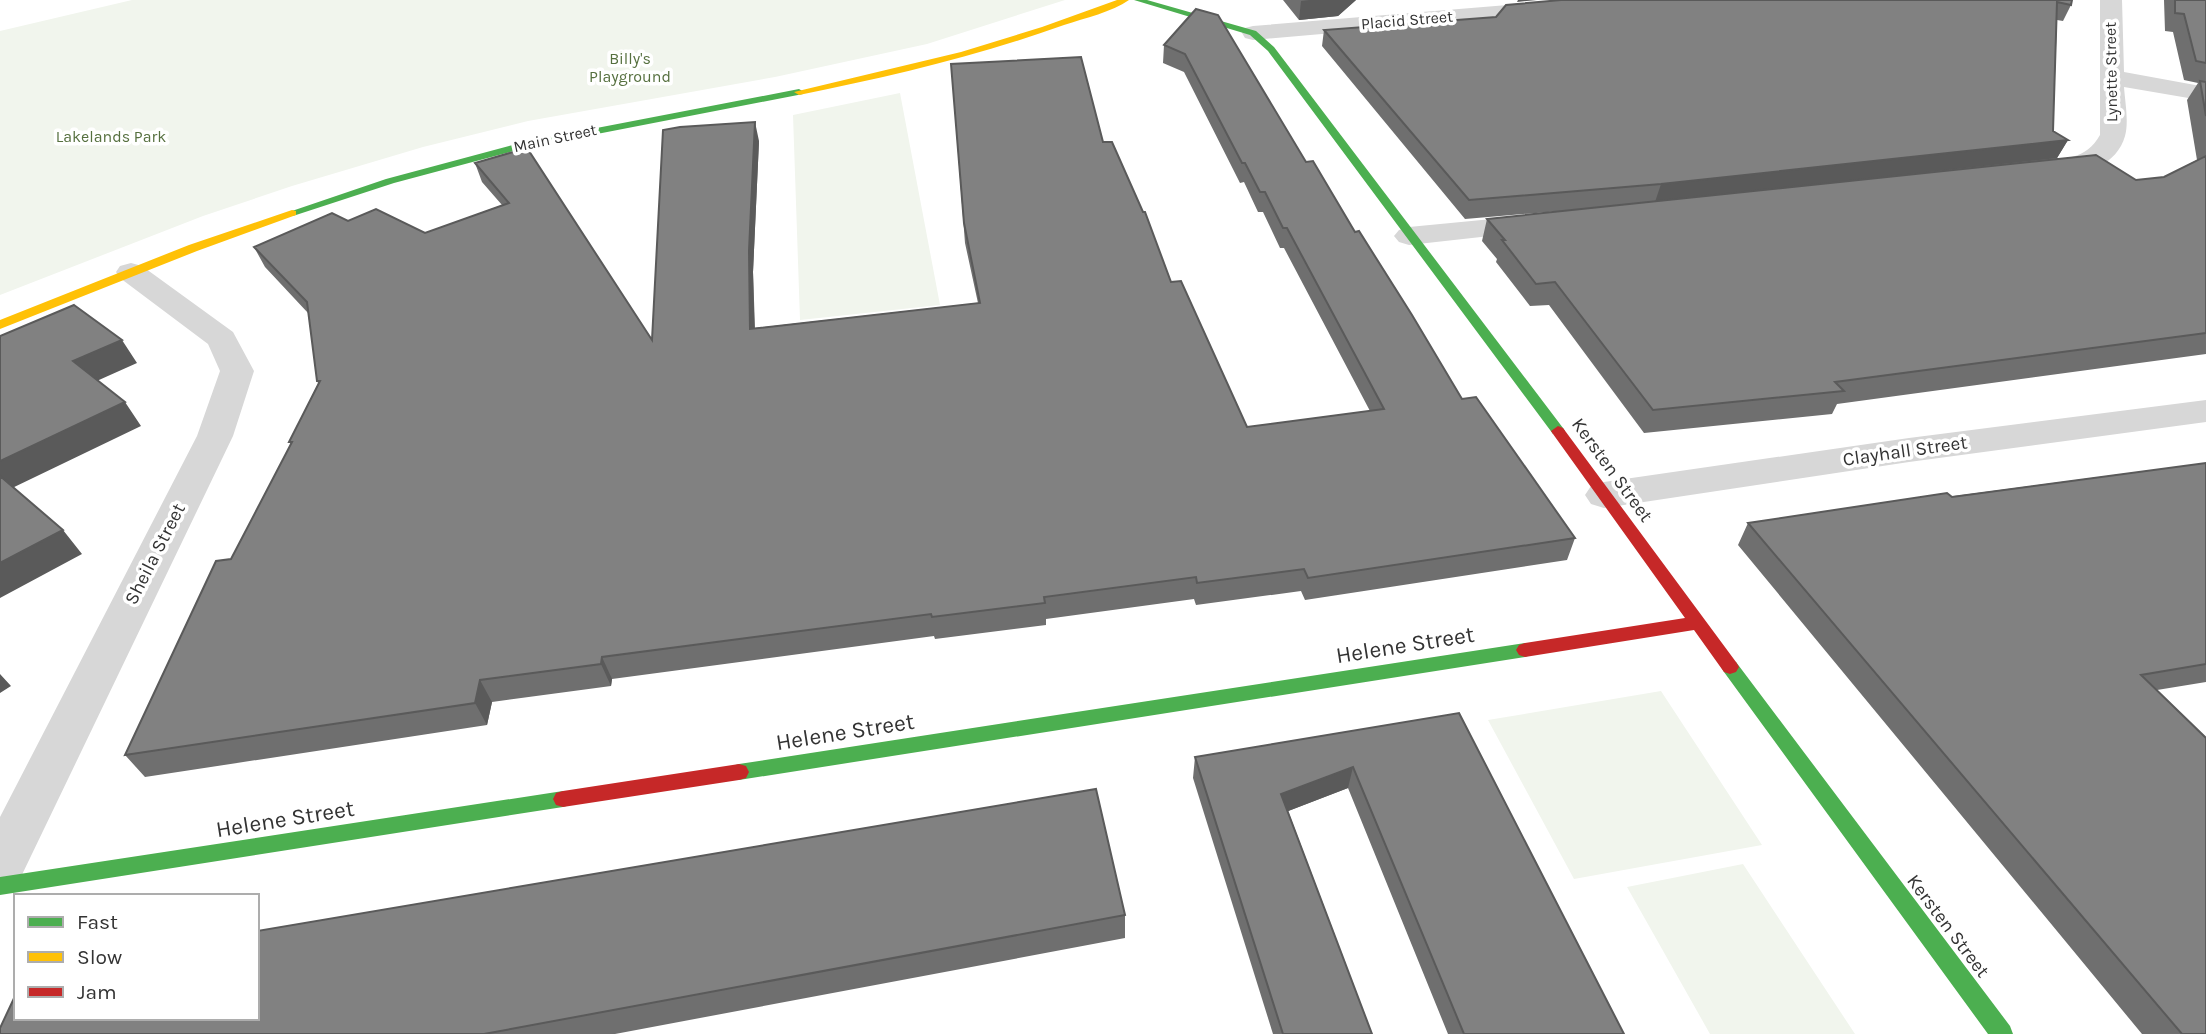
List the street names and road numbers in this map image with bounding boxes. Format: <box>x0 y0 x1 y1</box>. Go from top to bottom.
street label: Placid Street <box>1360 7 1454 33</box>
street label: Lynette Street <box>2101 22 2121 122</box>
street label: Main Street <box>512 120 598 156</box>
street label: Kersten Street <box>1567 414 1657 526</box>
street label: Clayhall Street <box>1841 431 1969 471</box>
street label: Sheila Street <box>120 500 190 608</box>
street label: Helene Street <box>1334 621 1476 669</box>
street label: Helene Street <box>774 708 916 756</box>
street label: Helene Street <box>214 795 356 843</box>
street label: Kersten Street <box>1902 870 1994 982</box>

